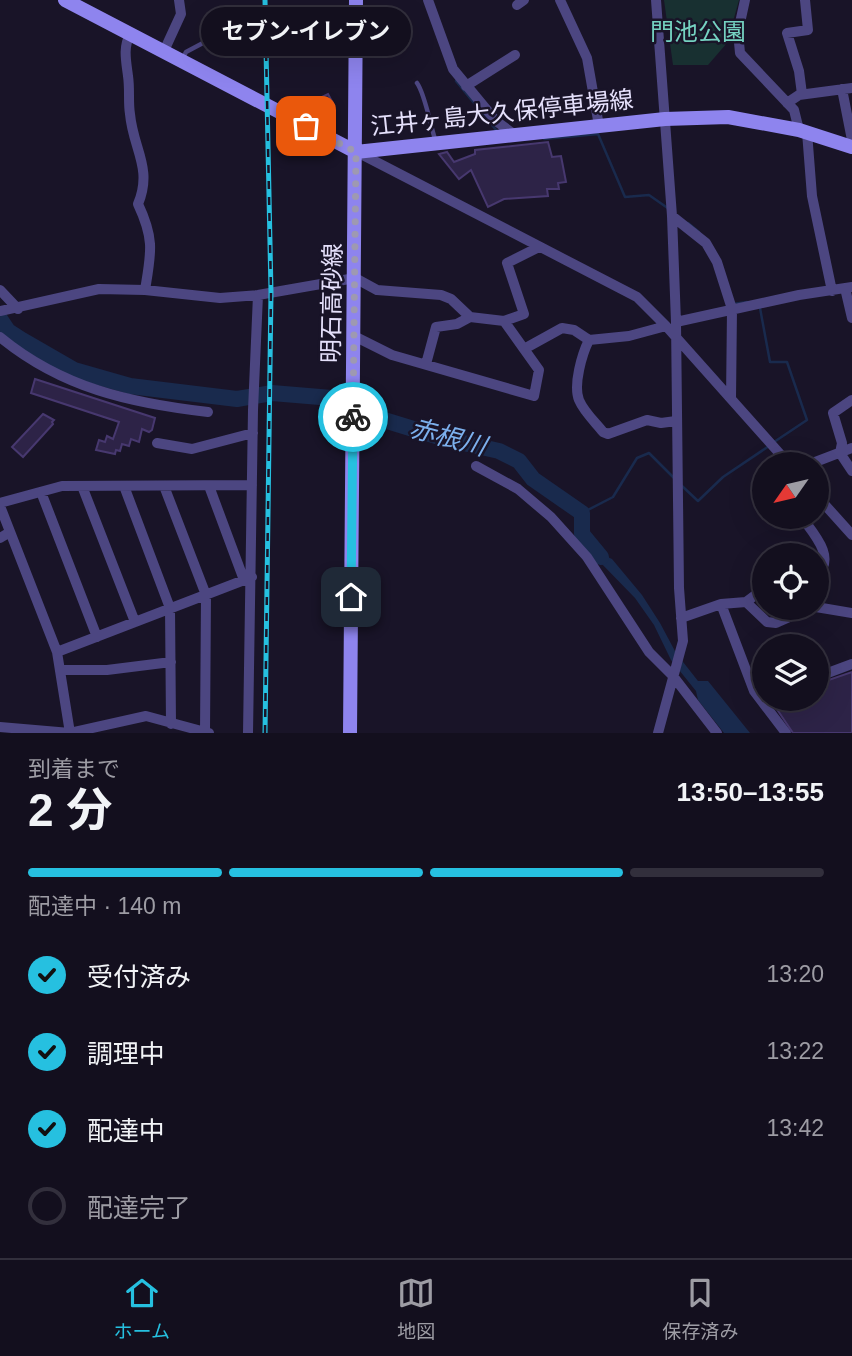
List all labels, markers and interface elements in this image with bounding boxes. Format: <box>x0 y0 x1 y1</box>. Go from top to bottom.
callout: セブン-イレブン <box>201 7 411 56</box>
text: セブン-イレブン <box>222 18 390 44</box>
park label: 門池公園 <box>650 18 746 45</box>
street label: 江井ヶ島大久保停車場線 <box>369 85 635 140</box>
pin <box>276 96 336 156</box>
icon: bag <box>287 107 325 145</box>
street label: 明石高砂線 <box>317 243 346 363</box>
courier <box>318 382 388 452</box>
icon: bike <box>334 398 372 436</box>
water label: 赤根川 <box>406 412 492 462</box>
north arrow <box>752 452 830 528</box>
map controls <box>752 452 829 711</box>
button: locate <box>752 543 829 620</box>
pin <box>321 567 381 627</box>
icon: home <box>332 578 370 616</box>
button: layers <box>752 634 829 711</box>
text: 到着まで <box>28 756 120 782</box>
text: 13:50–13:55 <box>677 777 824 807</box>
text: 2 分 <box>28 784 112 836</box>
text: 配達中 · 140 m <box>28 893 181 919</box>
icon: check <box>28 956 66 994</box>
text: 13:20 <box>766 961 824 987</box>
text: 受付済み <box>87 962 191 992</box>
icon: check <box>28 1033 66 1071</box>
text: 13:22 <box>766 1038 824 1064</box>
text: 調理中 <box>87 1039 165 1069</box>
icon: check <box>28 1110 66 1148</box>
text: 13:42 <box>766 1115 824 1141</box>
text: 配達中 <box>87 1116 165 1146</box>
text: 配達完了 <box>87 1193 191 1223</box>
tab: ホーム <box>114 1274 170 1343</box>
tab: 地図 <box>397 1274 435 1343</box>
tab: 保存済み <box>662 1274 738 1343</box>

